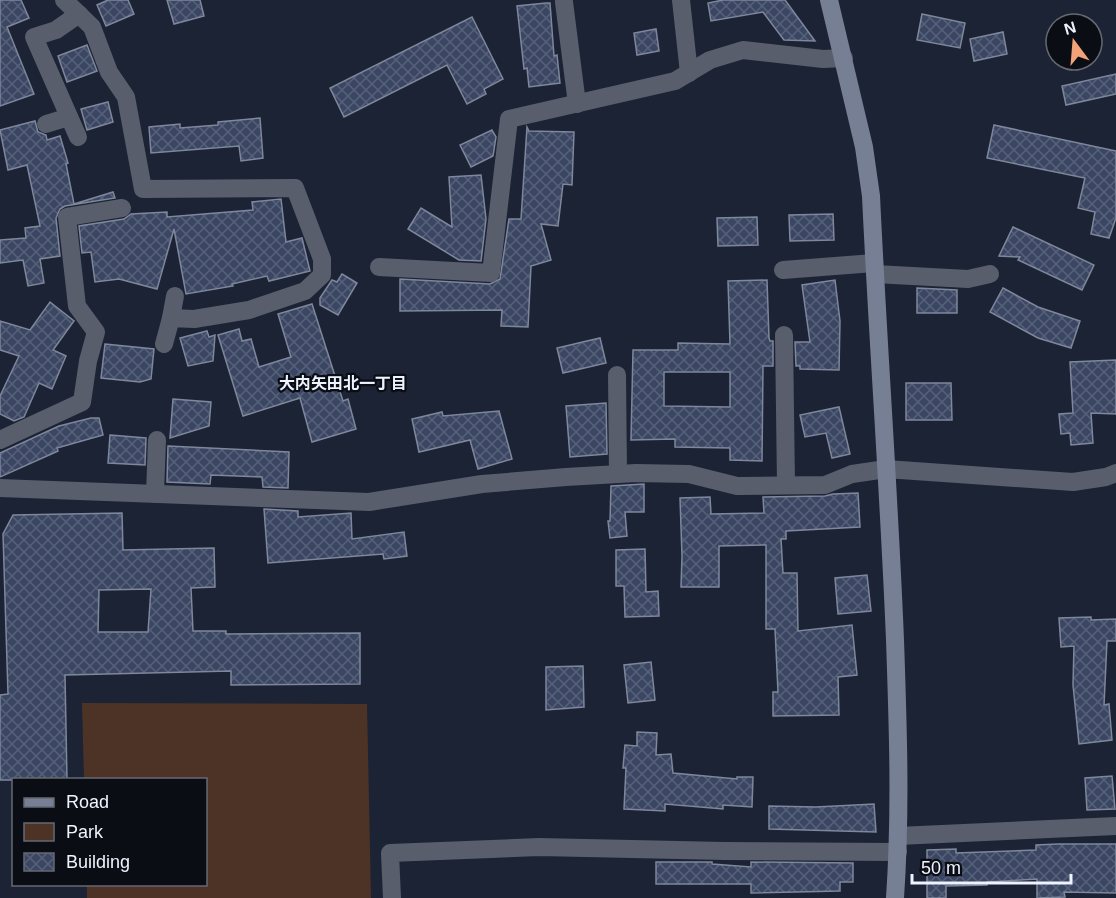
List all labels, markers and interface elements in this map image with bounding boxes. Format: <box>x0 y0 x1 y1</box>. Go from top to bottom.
north arrow <box>1044 12 1104 72</box>
text: N <box>1062 18 1078 38</box>
district label: 大内矢田北一丁目 <box>279 375 407 392</box>
legend <box>12 778 207 886</box>
text: Road <box>66 792 109 812</box>
text: Park <box>66 822 104 842</box>
scale bar <box>912 847 1071 885</box>
text: Building <box>66 852 130 872</box>
text: 50 m <box>921 858 961 878</box>

